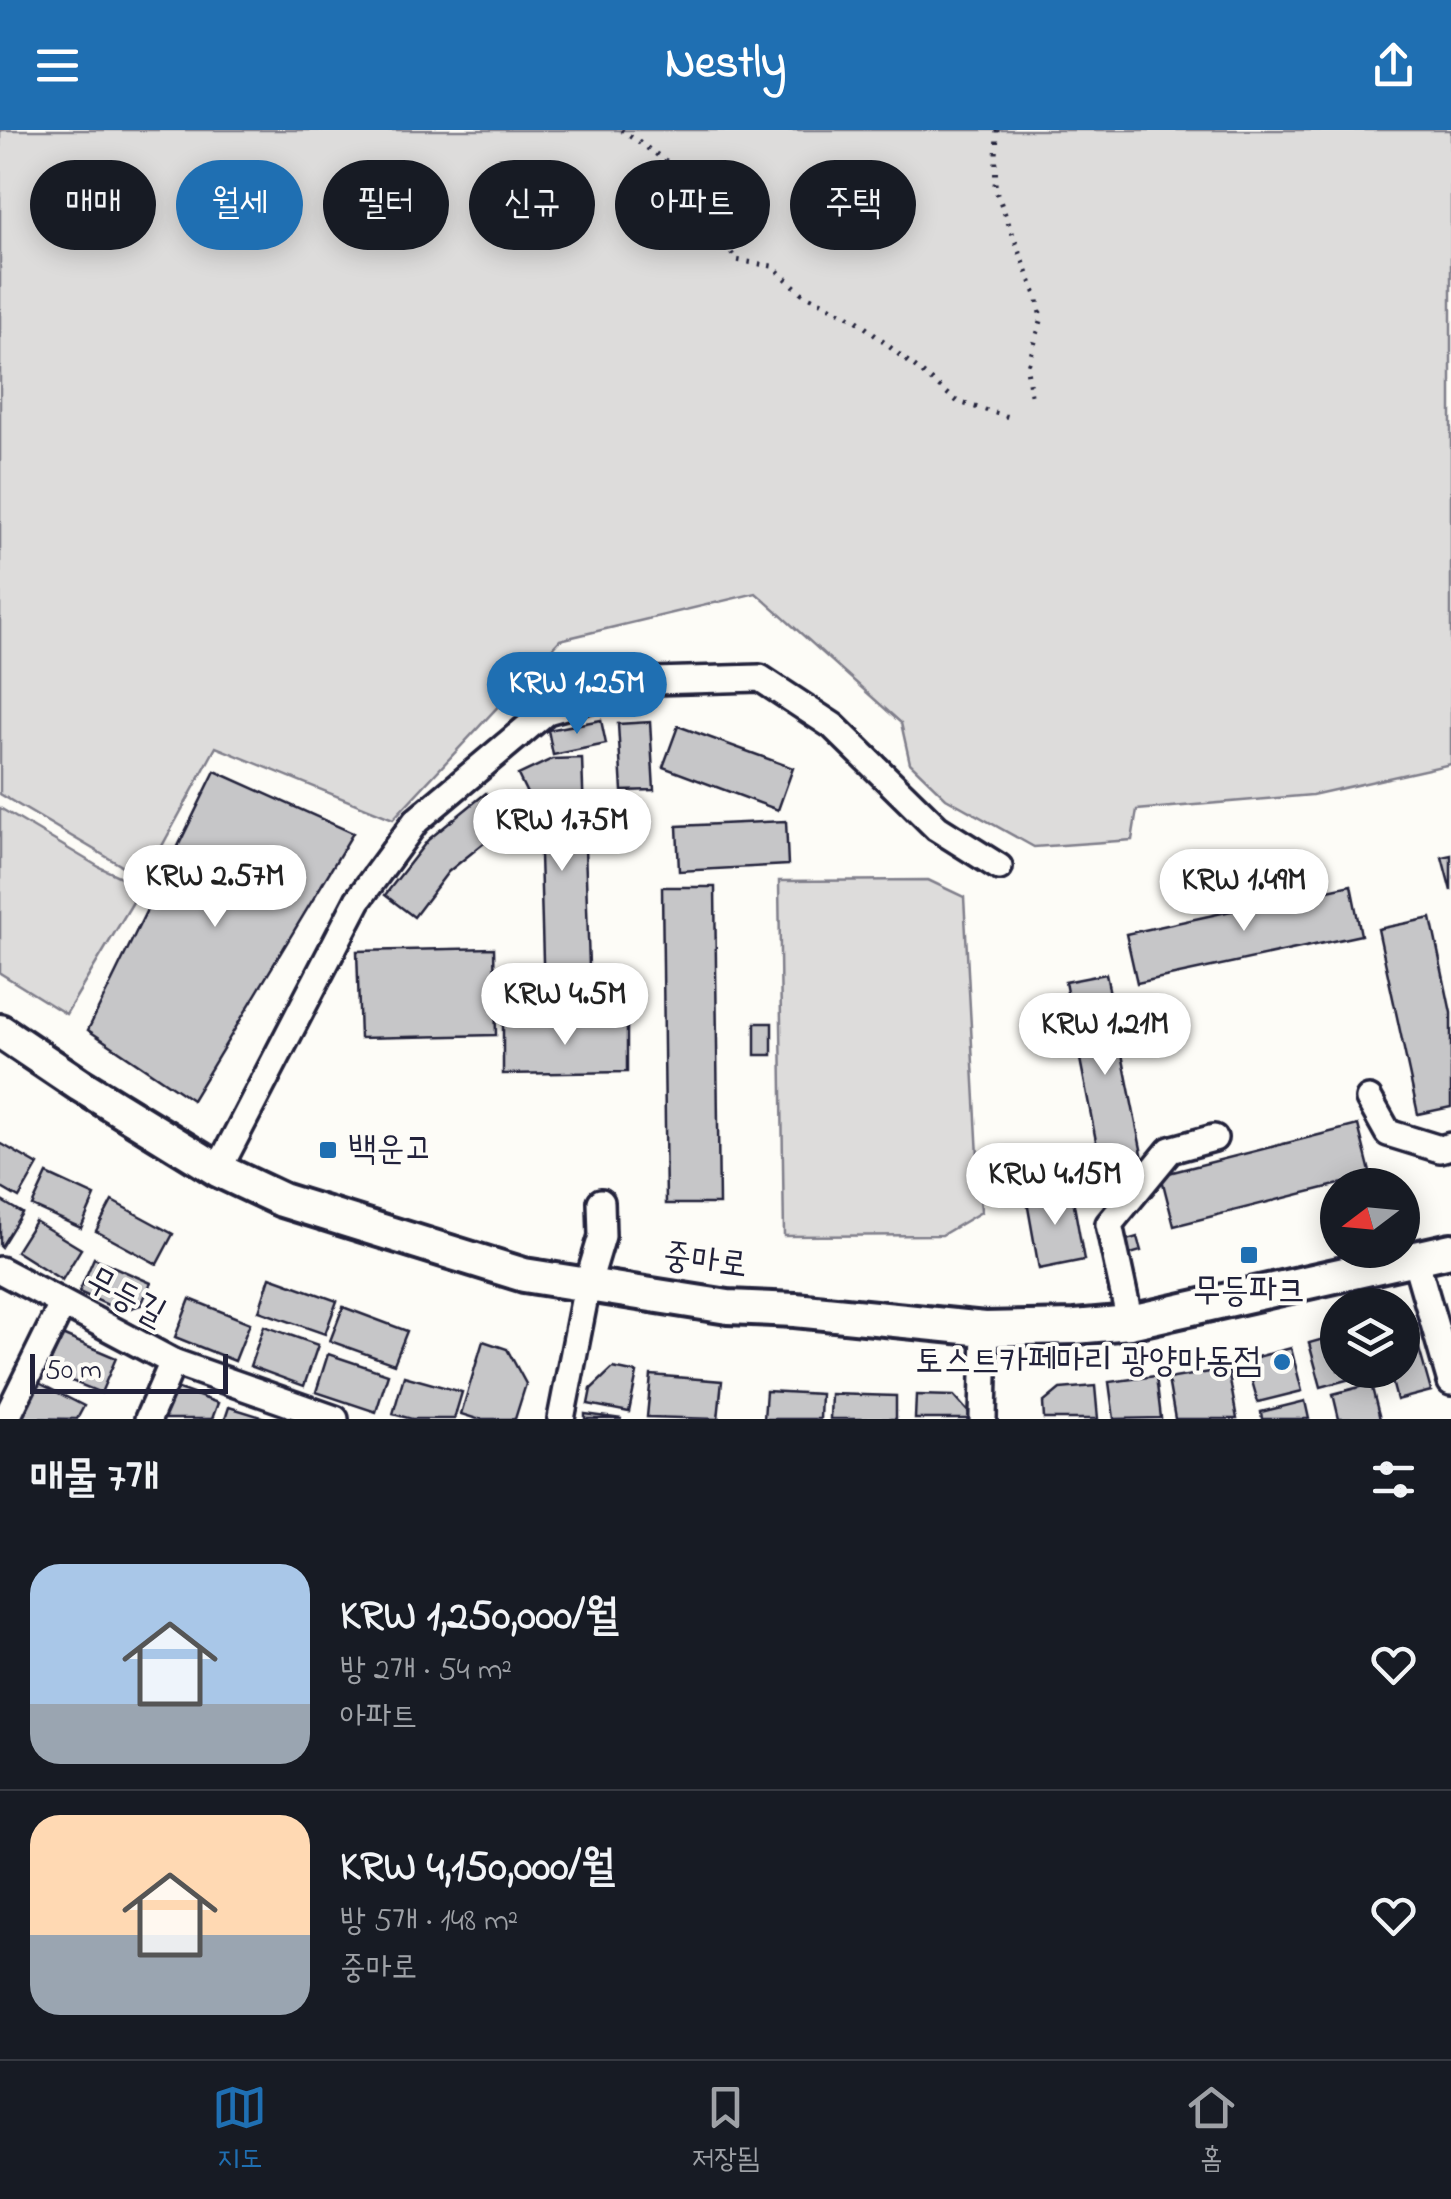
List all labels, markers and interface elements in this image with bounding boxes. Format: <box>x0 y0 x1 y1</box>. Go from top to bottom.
text: Nestly <box>665 32 786 98</box>
icon: menu <box>30 38 85 93</box>
icon: share <box>1366 38 1421 93</box>
chip: 매매 <box>30 160 156 250</box>
chip: 월세 <box>176 160 303 250</box>
chip: 필터 <box>323 160 449 250</box>
chip: 신규 <box>469 160 595 250</box>
chip: 아파트 <box>615 160 770 250</box>
chip: 주택 <box>790 160 916 250</box>
pin: KRW 1.25M <box>463 652 691 737</box>
text: KRW 1.25M <box>509 661 645 708</box>
pin: KRW 1.75M <box>448 789 676 874</box>
text: KRW 1.75M <box>495 798 629 845</box>
pin: KRW 2.57M <box>101 845 329 930</box>
pin: KRW 1.49M <box>1130 849 1358 934</box>
text: KRW 2.57M <box>145 854 285 901</box>
text: KRW 1.49M <box>1182 858 1306 905</box>
pin: KRW 4.5M <box>462 963 668 1048</box>
text: KRW 4.5M <box>503 972 627 1019</box>
pin: KRW 1.21M <box>991 993 1219 1078</box>
text: KRW 1.21M <box>1041 1002 1169 1049</box>
place label: 백운고 <box>348 1125 433 1176</box>
marker: 백운고 <box>317 1139 339 1161</box>
pin: KRW 4.15M <box>941 1143 1169 1228</box>
text: KRW 4.15M <box>988 1152 1122 1199</box>
north arrow <box>1320 1168 1420 1268</box>
map controls <box>1320 1168 1420 1388</box>
street label: 중마로 <box>660 1232 750 1292</box>
marker: 무등파크 <box>1238 1244 1260 1266</box>
street label: 무등길 <box>76 1256 174 1340</box>
place label: 무등파크 <box>1193 1267 1305 1318</box>
button: layers <box>1320 1288 1420 1388</box>
place label: 토스트카페마리 광양마동점 <box>915 1337 1262 1388</box>
scale bar <box>30 1349 228 1394</box>
text: 50 m <box>45 1351 102 1392</box>
marker: 토스트카페마리 광양마동점 <box>1271 1351 1293 1373</box>
text: 매물 7개 <box>30 1449 159 1510</box>
icon: filters <box>1366 1452 1421 1507</box>
text: KRW 1,250,000/월 <box>340 1587 619 1648</box>
icon: home <box>110 1604 230 1724</box>
icon: heart <box>1366 1637 1421 1692</box>
text: 방 2개 · 54 m² <box>340 1648 512 1695</box>
text: 아파트 <box>340 1695 417 1742</box>
text: KRW 4,150,000/월 <box>340 1838 615 1899</box>
icon: home <box>110 1855 230 1975</box>
icon: heart <box>1366 1888 1421 1943</box>
text: 방 5개 · 148 m² <box>340 1899 518 1946</box>
text: 중마로 <box>340 1946 417 1993</box>
tab: 지도 <box>212 2080 267 2181</box>
tab: 저장됨 <box>692 2080 759 2181</box>
tab: 홈 <box>1184 2080 1239 2181</box>

